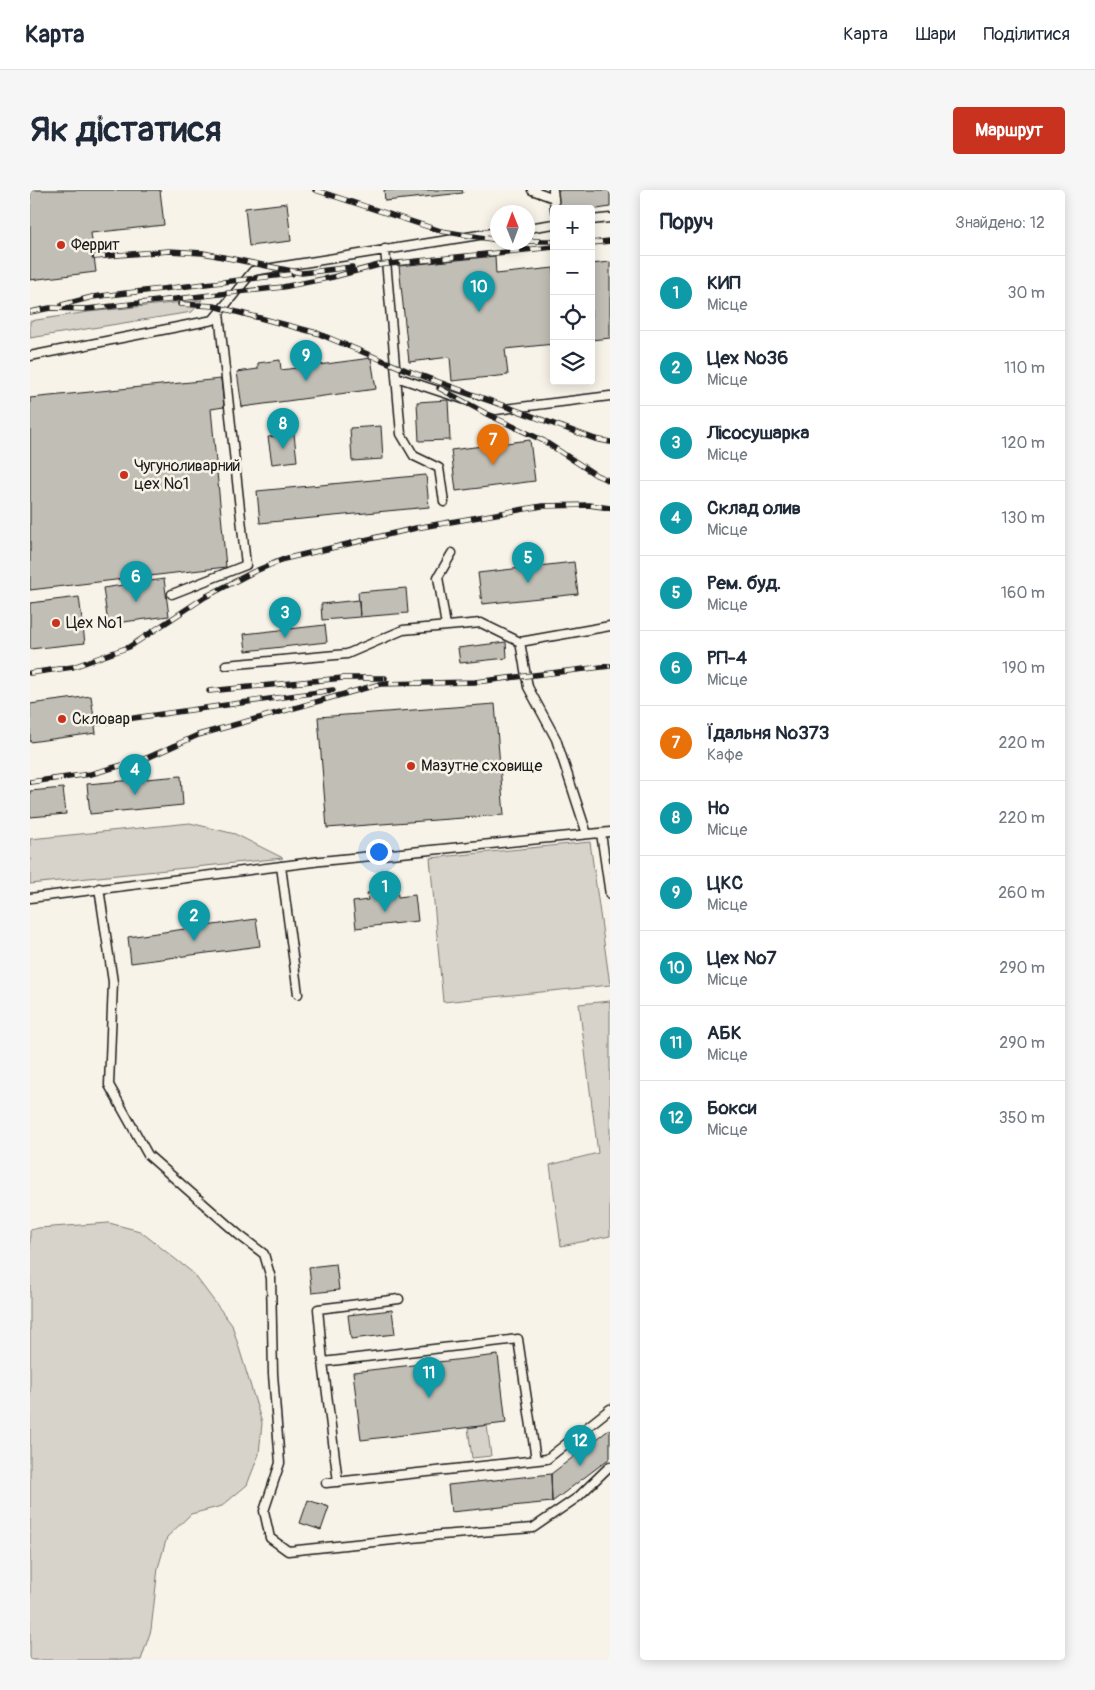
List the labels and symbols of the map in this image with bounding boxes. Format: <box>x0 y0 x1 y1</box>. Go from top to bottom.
north arrow <box>490 205 535 250</box>
place label: Феррит <box>71 235 120 255</box>
marker: Феррит <box>55 239 67 251</box>
pin: 10 <box>463 271 495 312</box>
pin: 9 <box>290 340 322 381</box>
pin: 8 <box>267 408 299 449</box>
pin: 7 <box>477 424 509 465</box>
place label: Чугуноливарний цех №1 <box>134 456 240 494</box>
marker: Чугуноливарний цех №1 <box>118 469 130 481</box>
pin: 5 <box>512 542 544 583</box>
pin: 6 <box>120 561 152 602</box>
pin: 3 <box>269 597 301 638</box>
place label: Цех №1 <box>66 613 122 633</box>
marker: Цех №1 <box>50 617 62 629</box>
place label: Скловар <box>72 709 130 729</box>
marker: Скловар <box>56 713 68 725</box>
pin: 4 <box>119 754 151 795</box>
place label: Мазутне сховище <box>421 756 543 776</box>
marker: Мазутне сховище <box>405 760 417 772</box>
your location <box>366 839 392 865</box>
pin: 1 <box>369 871 401 912</box>
pin: 2 <box>178 900 210 941</box>
pin: 11 <box>413 1357 445 1398</box>
pin: 12 <box>564 1425 596 1466</box>

